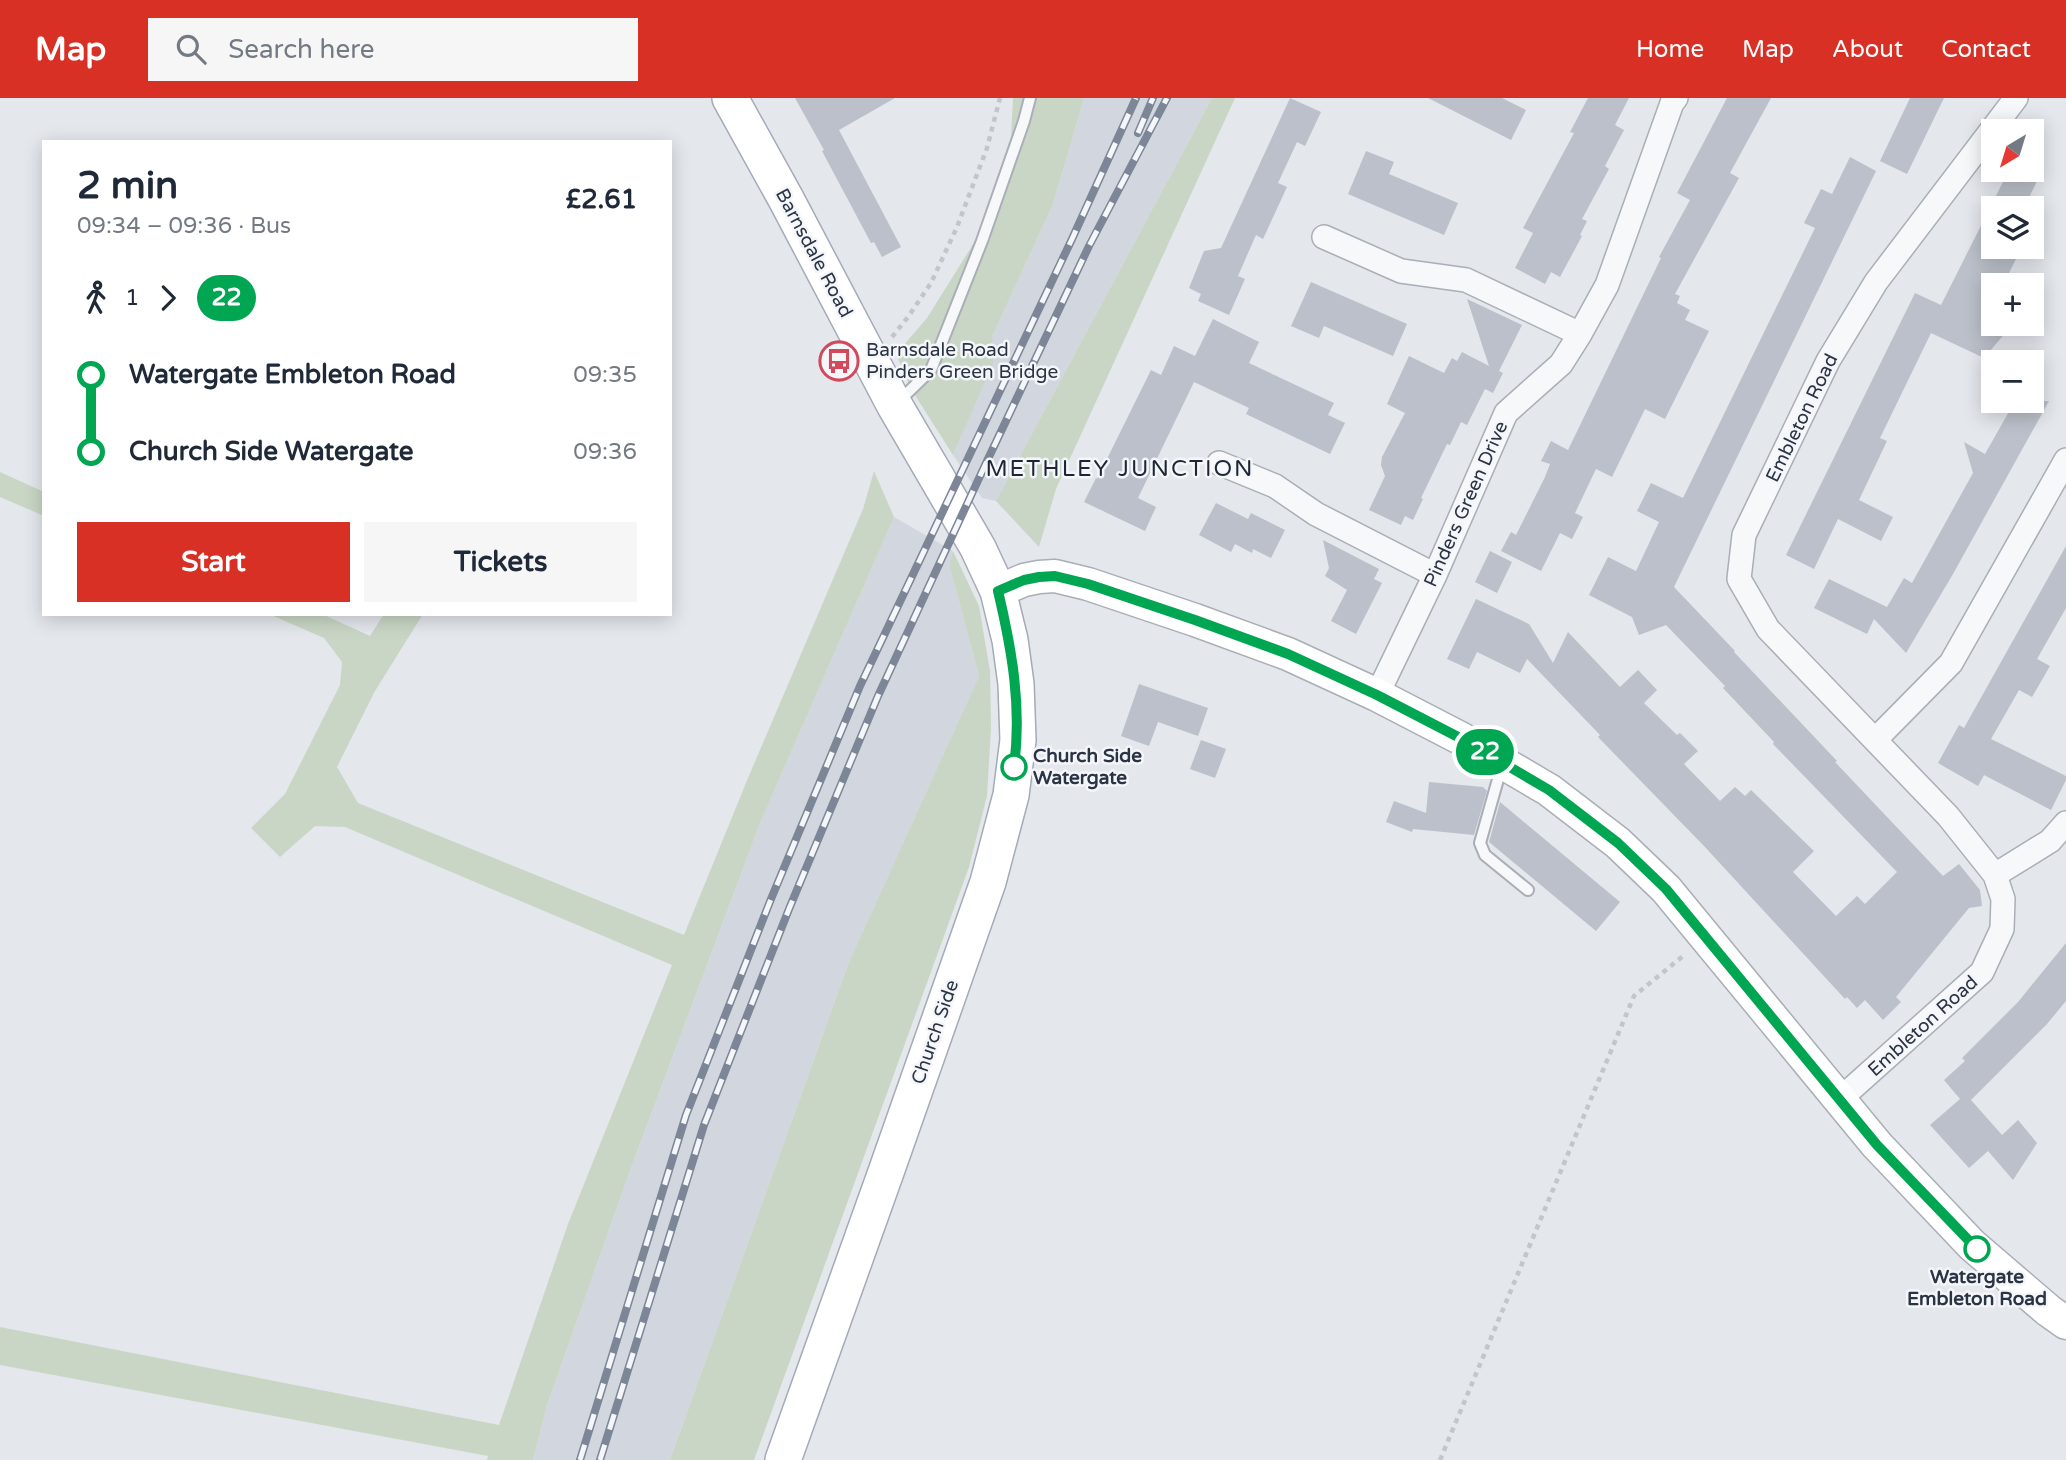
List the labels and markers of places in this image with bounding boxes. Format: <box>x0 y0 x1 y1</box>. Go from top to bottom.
place label: Barnsdale Road Pinders Green Bridge <box>866 339 1058 383</box>
bus stop icon: Barnsdale Road Pinders Green Bridge <box>818 340 860 382</box>
place label: Church Side Watergate <box>1033 745 1142 790</box>
marker: Church Side Watergate <box>1001 754 1027 780</box>
marker: Watergate Embleton Road <box>1964 1236 1990 1262</box>
place label: Watergate Embleton Road <box>1907 1266 2047 1310</box>

